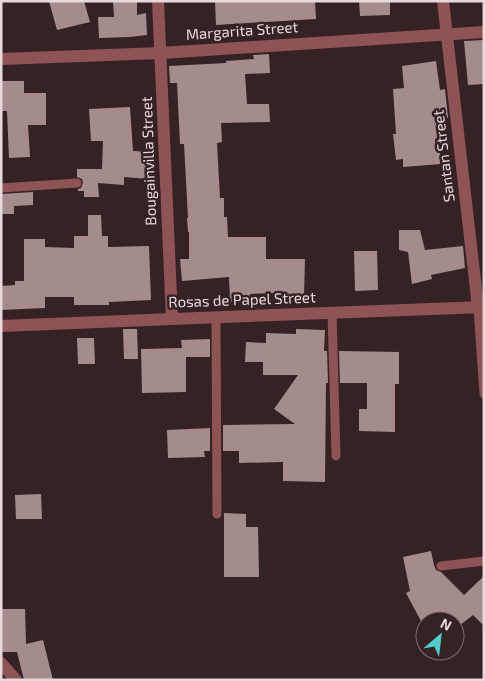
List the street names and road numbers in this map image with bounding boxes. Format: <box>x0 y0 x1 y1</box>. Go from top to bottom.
street label: Margarita Street <box>185 17 299 43</box>
street label: Bougainvilla Street <box>137 96 159 226</box>
street label: Santan Street <box>428 109 458 203</box>
street label: Rosas de Papel Street <box>168 287 316 311</box>

